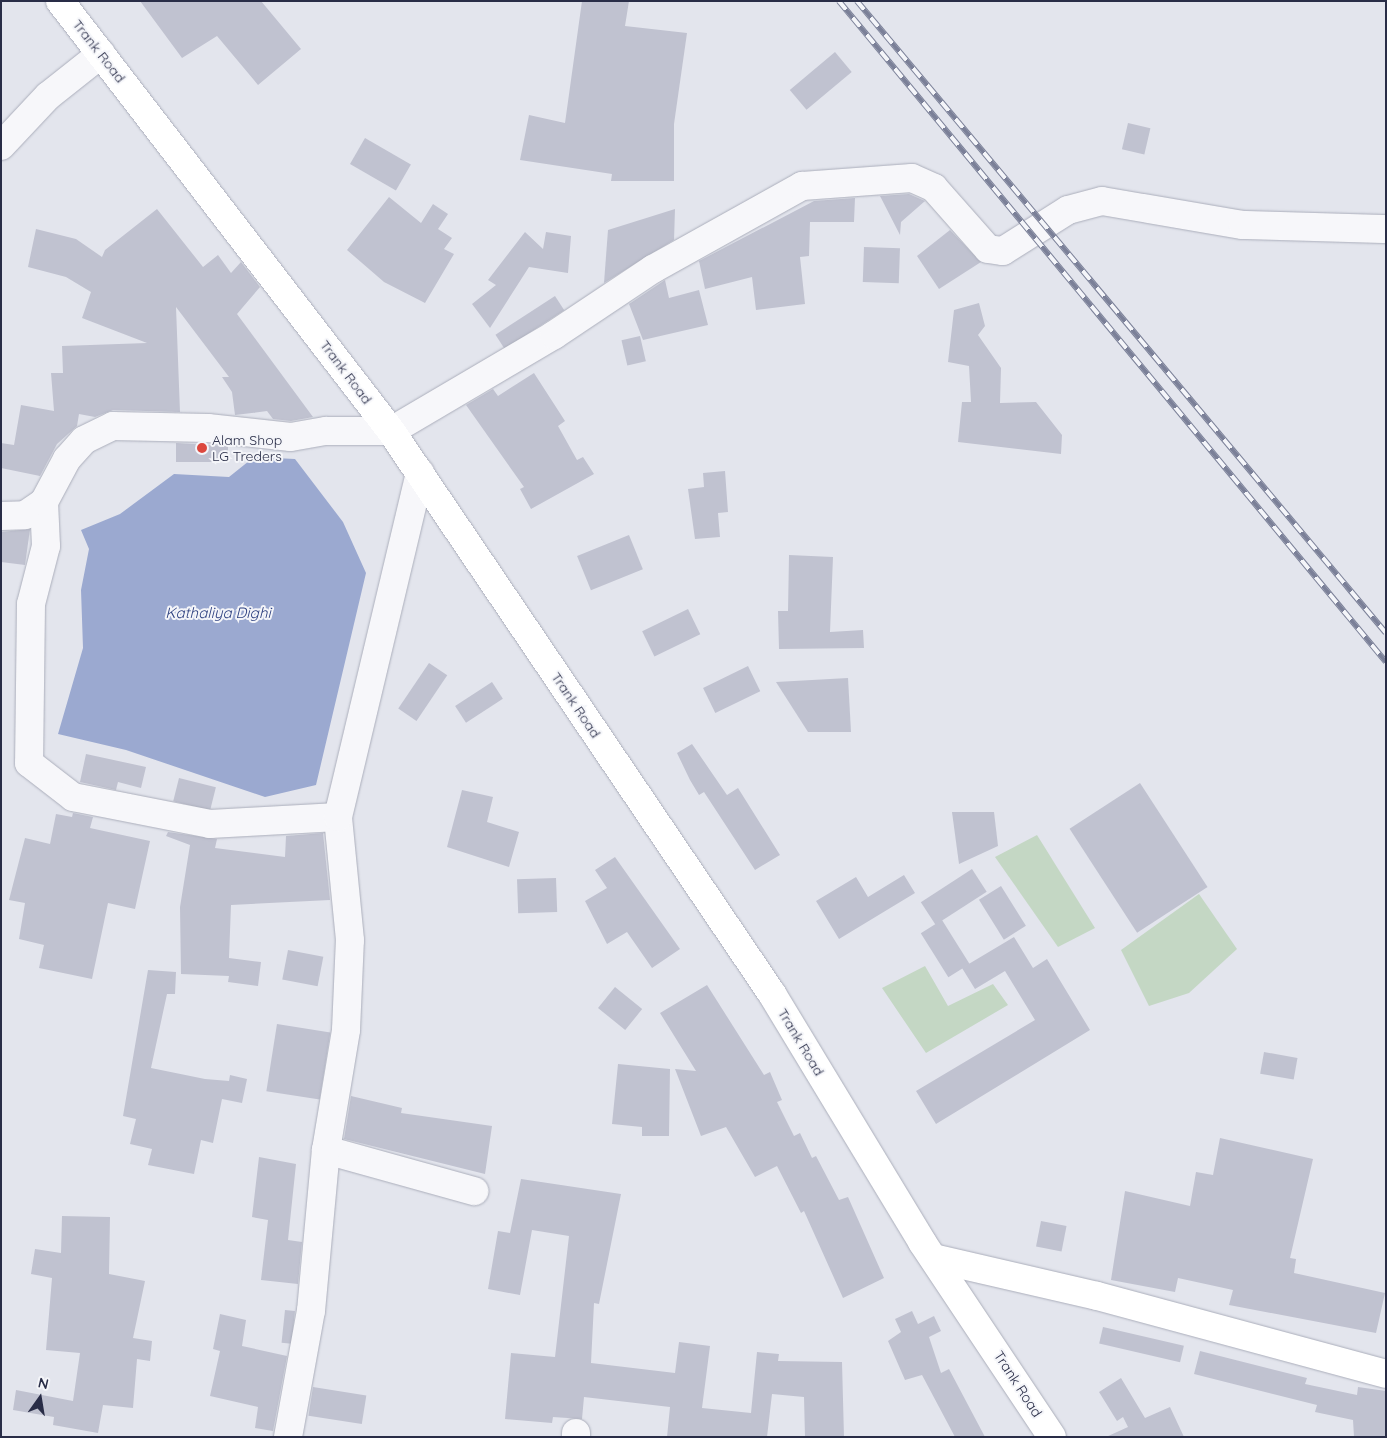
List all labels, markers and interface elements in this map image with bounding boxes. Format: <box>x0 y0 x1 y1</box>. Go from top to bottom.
street label: Trank Road <box>69 16 129 86</box>
street label: Trank Road <box>317 337 375 407</box>
place label: Alam Shop LG Treders <box>212 432 282 464</box>
marker: Alam Shop LG Treders <box>196 442 208 454</box>
water label: Kathaliya Dighi <box>165 604 271 622</box>
street label: Trank Road <box>548 669 604 741</box>
street label: Trank Road <box>774 1005 828 1079</box>
street label: Trank Road <box>990 1348 1046 1420</box>
north arrow <box>15 1373 65 1423</box>
text: N <box>36 1373 50 1393</box>

